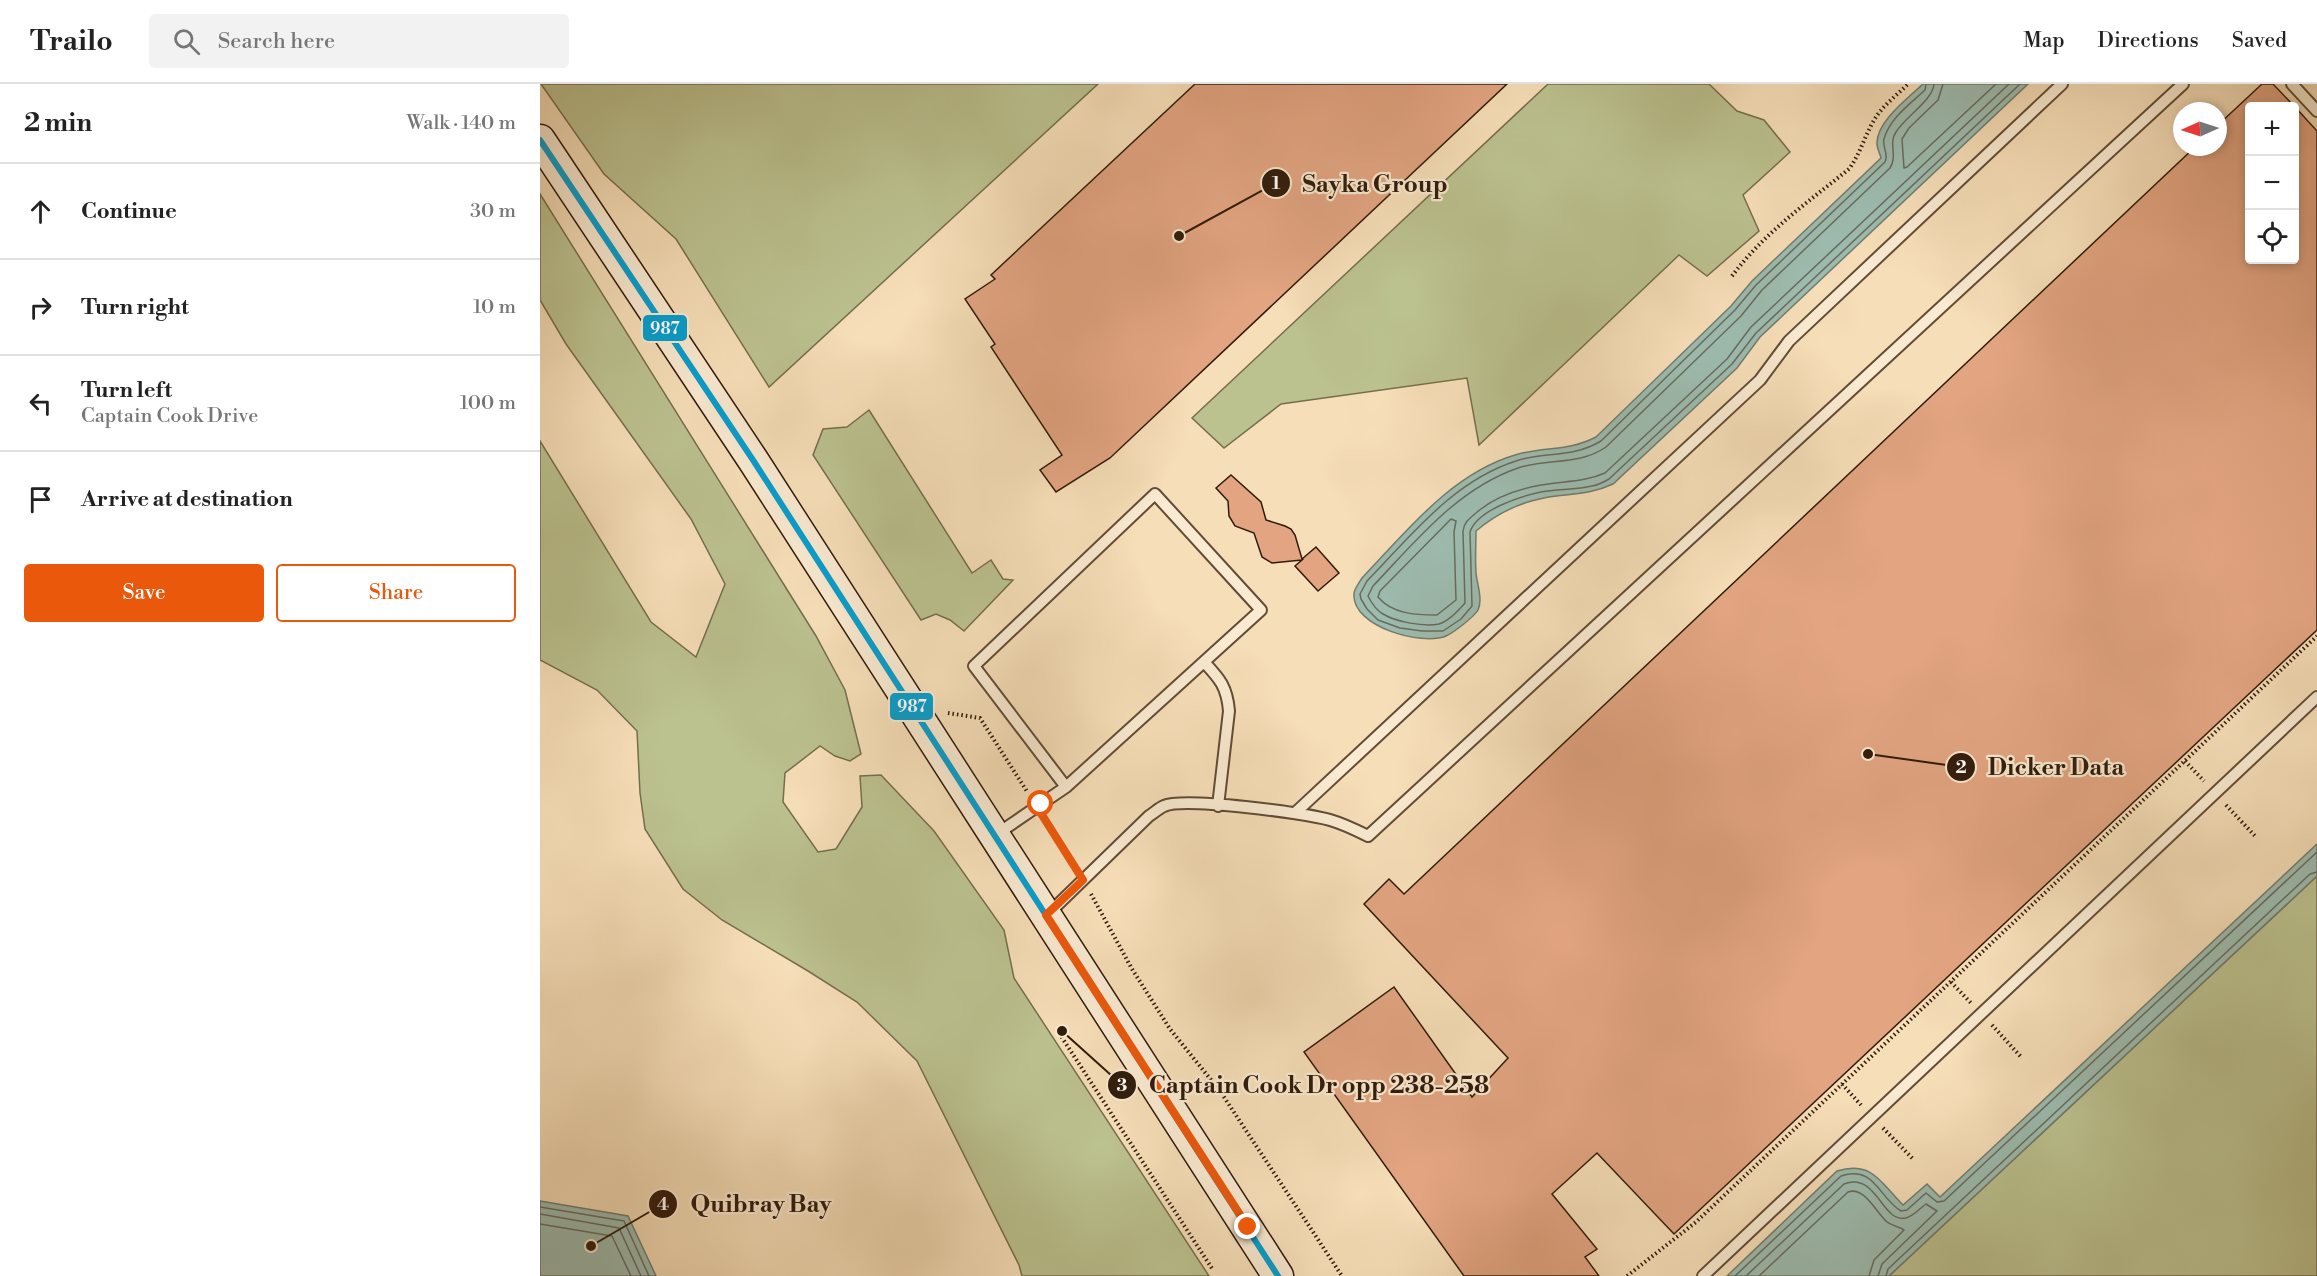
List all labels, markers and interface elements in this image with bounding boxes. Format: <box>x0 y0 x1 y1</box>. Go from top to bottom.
search box <box>149 14 569 68</box>
text: Trailo <box>30 24 113 59</box>
icon: search <box>170 25 203 58</box>
text: Search here <box>218 28 335 55</box>
text: Map <box>2023 28 2065 54</box>
text: Directions <box>2098 28 2199 54</box>
text: Saved <box>2232 28 2287 54</box>
north arrow <box>2173 102 2227 156</box>
map controls <box>2245 102 2299 264</box>
button: + <box>2245 102 2299 156</box>
text: 2 min <box>24 107 92 139</box>
text: Walk · 140 m <box>406 111 516 136</box>
button: − <box>2245 156 2299 210</box>
callout: Sayka Group <box>1261 162 1460 204</box>
text: Sayka Group <box>1302 170 1448 200</box>
text: 1 <box>1272 172 1281 195</box>
icon: ahead <box>24 195 57 228</box>
text: Continue <box>81 198 177 225</box>
text: 30 m <box>470 199 516 224</box>
button: locate <box>2245 210 2299 264</box>
icon: right <box>24 291 57 324</box>
text: Turn right <box>81 294 189 321</box>
text: 10 m <box>473 295 516 320</box>
line badge: 987 <box>642 314 688 342</box>
text: 987 <box>650 319 680 339</box>
text: Turn left <box>81 377 172 404</box>
icon: left <box>24 387 57 420</box>
text: 100 m <box>460 391 516 416</box>
text: Captain Cook Drive <box>81 404 258 429</box>
icon: arrive <box>24 483 57 516</box>
text: Arrive at destination <box>81 486 293 513</box>
button: Save <box>24 564 264 622</box>
button: Share <box>276 564 516 622</box>
line badge: 987 <box>889 692 934 721</box>
text: 987 <box>897 697 927 717</box>
callout: Dicker Data <box>1946 746 2137 788</box>
text: Dicker Data <box>1988 753 2125 783</box>
text: 2 <box>1955 756 1967 779</box>
route start <box>1027 790 1053 816</box>
callout: Captain Cook Dr opp 238-258 <box>1107 1064 1502 1106</box>
text: Captain Cook Dr opp 238-258 <box>1149 1071 1489 1101</box>
text: 3 <box>1117 1074 1128 1097</box>
callout: Quibray Bay <box>648 1183 843 1225</box>
text: Quibray Bay <box>690 1190 833 1220</box>
text: 4 <box>657 1193 669 1216</box>
route end <box>1234 1213 1260 1239</box>

